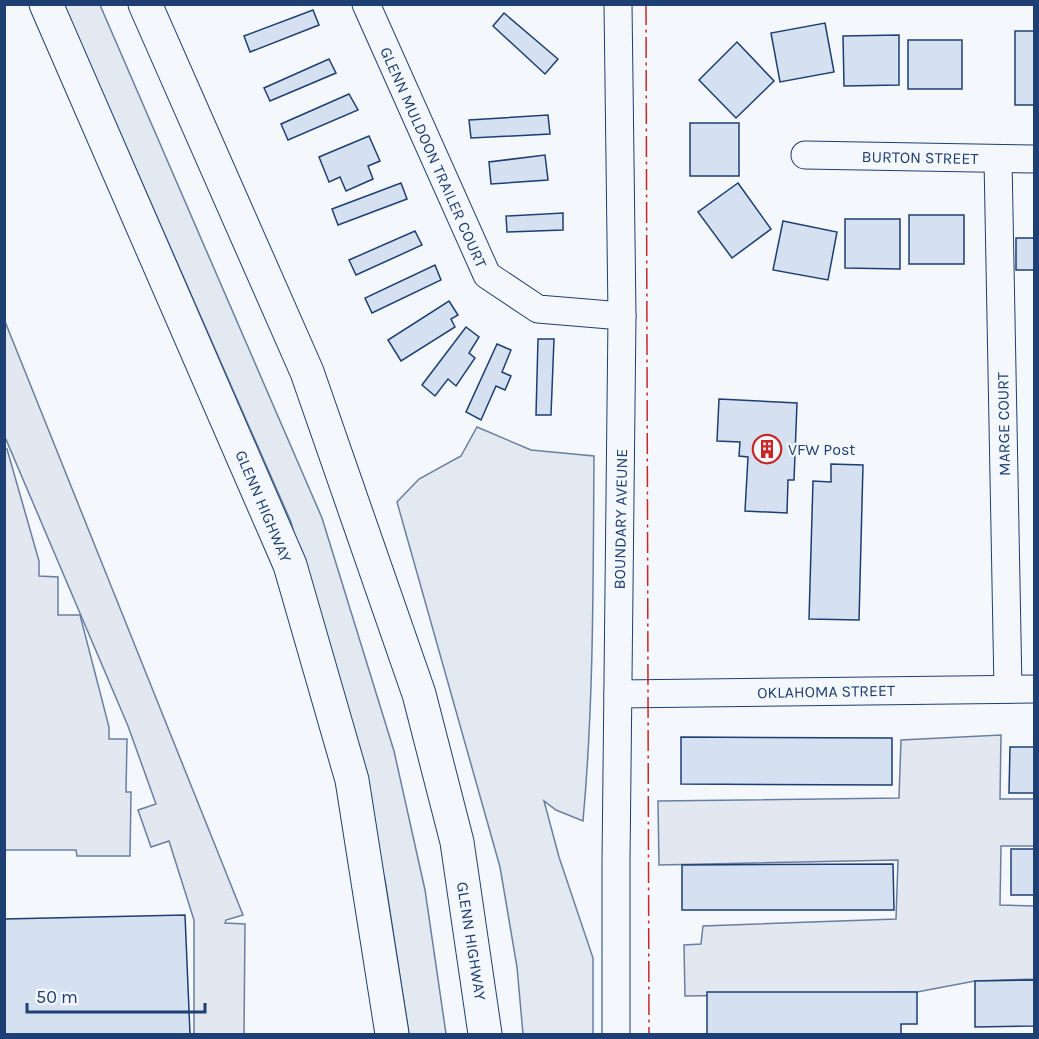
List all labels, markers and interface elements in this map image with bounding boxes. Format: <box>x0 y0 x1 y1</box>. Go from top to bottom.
street label: GLENN MULDOON TRAILER COURT <box>376 44 491 271</box>
street label: BURTON STREET <box>861 147 979 168</box>
street label: MARGE COURT <box>993 372 1014 476</box>
building icon: VFW Post <box>751 433 783 465</box>
place label: VFW Post <box>788 440 855 459</box>
street label: GLENN HIGHWAY <box>231 447 296 565</box>
street label: BOUNDARY AVEUNE <box>610 448 631 590</box>
street label: OKLAHOMA STREET <box>757 681 895 702</box>
street label: GLENN HIGHWAY <box>453 880 490 1002</box>
scale bar <box>27 976 206 1014</box>
text: 50 m <box>36 986 78 1008</box>

